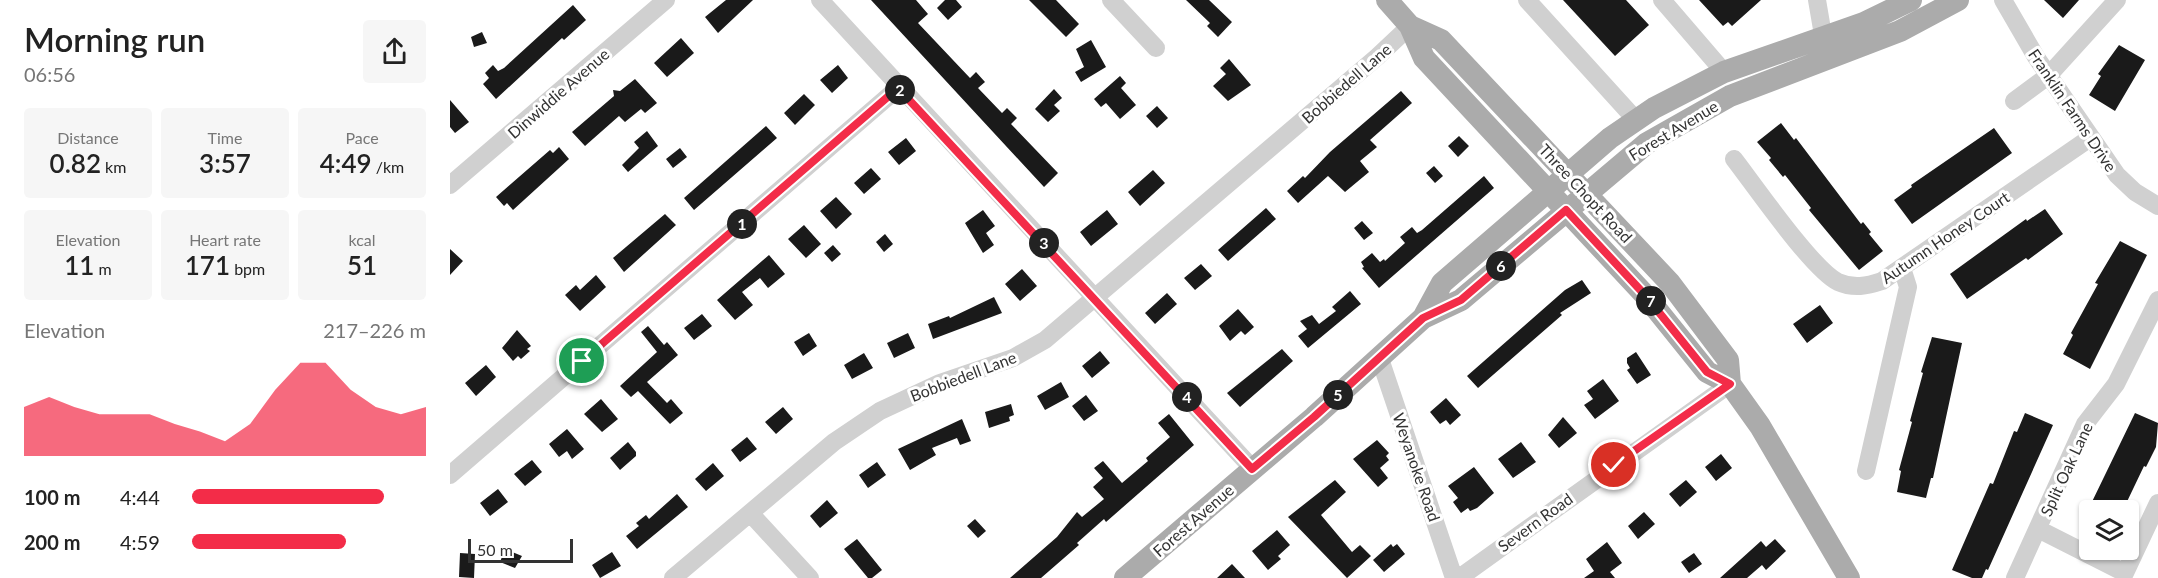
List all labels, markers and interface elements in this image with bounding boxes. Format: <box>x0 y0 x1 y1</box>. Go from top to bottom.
text: Morning run <box>24 19 205 59</box>
button: share <box>363 20 426 83</box>
street label: Bobbiedell Lane <box>1297 39 1395 127</box>
street label: Dinwiddie Avenue <box>504 44 612 142</box>
street label: Franklin Farms Drive <box>2025 45 2121 175</box>
text: 06:56 <box>24 62 75 86</box>
pin: 2 <box>885 75 915 105</box>
text: 2 <box>895 80 905 99</box>
street label: Forest Avenue <box>1625 96 1721 164</box>
text: Distance <box>57 128 119 147</box>
text: Time <box>208 128 242 147</box>
text: Pace <box>345 128 379 147</box>
street label: Three Chopt Road <box>1536 140 1636 246</box>
text: 0.82 <box>50 147 101 179</box>
text: 3:57 <box>199 147 251 179</box>
text: 4:49 <box>320 147 372 179</box>
text: km <box>101 157 126 176</box>
text: /km <box>372 157 404 176</box>
street label: Autumn Honey Court <box>1877 187 2013 287</box>
pin: 1 <box>727 209 757 239</box>
text: 1 <box>737 214 747 233</box>
pin: 3 <box>1029 228 1059 258</box>
text: Elevation <box>56 230 121 249</box>
text: Heart rate <box>189 230 261 249</box>
text: kcal <box>348 230 376 249</box>
text: 3 <box>1039 233 1049 252</box>
text: 11 <box>64 249 94 281</box>
text: 171 <box>185 249 230 281</box>
text: 51 <box>347 249 377 281</box>
pin: 6 <box>1486 251 1516 281</box>
text: 6 <box>1496 256 1506 275</box>
text: m <box>94 259 112 278</box>
text: bpm <box>230 259 265 278</box>
pin: 7 <box>1636 286 1666 316</box>
text: 7 <box>1646 291 1656 310</box>
text: Elevation <box>24 318 105 342</box>
text: 217–226 m <box>323 318 426 342</box>
pin <box>556 335 607 386</box>
icon: arrive <box>565 344 598 377</box>
street label: Bobbiedell Lane <box>907 347 1019 405</box>
pin: 5 <box>1323 380 1353 410</box>
pin: 4 <box>1172 382 1202 412</box>
text: 5 <box>1333 385 1343 404</box>
text: 4 <box>1182 387 1192 406</box>
street label: Weyanoke Road <box>1390 410 1444 524</box>
street label: Split Oak Lane <box>2036 419 2096 519</box>
pin <box>1588 439 1639 490</box>
icon: check <box>1597 448 1630 481</box>
street label: Forest Avenue <box>1149 480 1237 560</box>
text: 100 m <box>24 485 80 509</box>
text: 4:44 <box>120 485 160 509</box>
street label: Severn Road <box>1494 489 1576 555</box>
map controls <box>2079 500 2139 560</box>
button: layers <box>2079 500 2139 560</box>
text: 200 m <box>24 530 80 554</box>
text: 4:59 <box>120 530 160 554</box>
scale bar <box>468 536 573 564</box>
text: 50 m <box>477 540 513 559</box>

